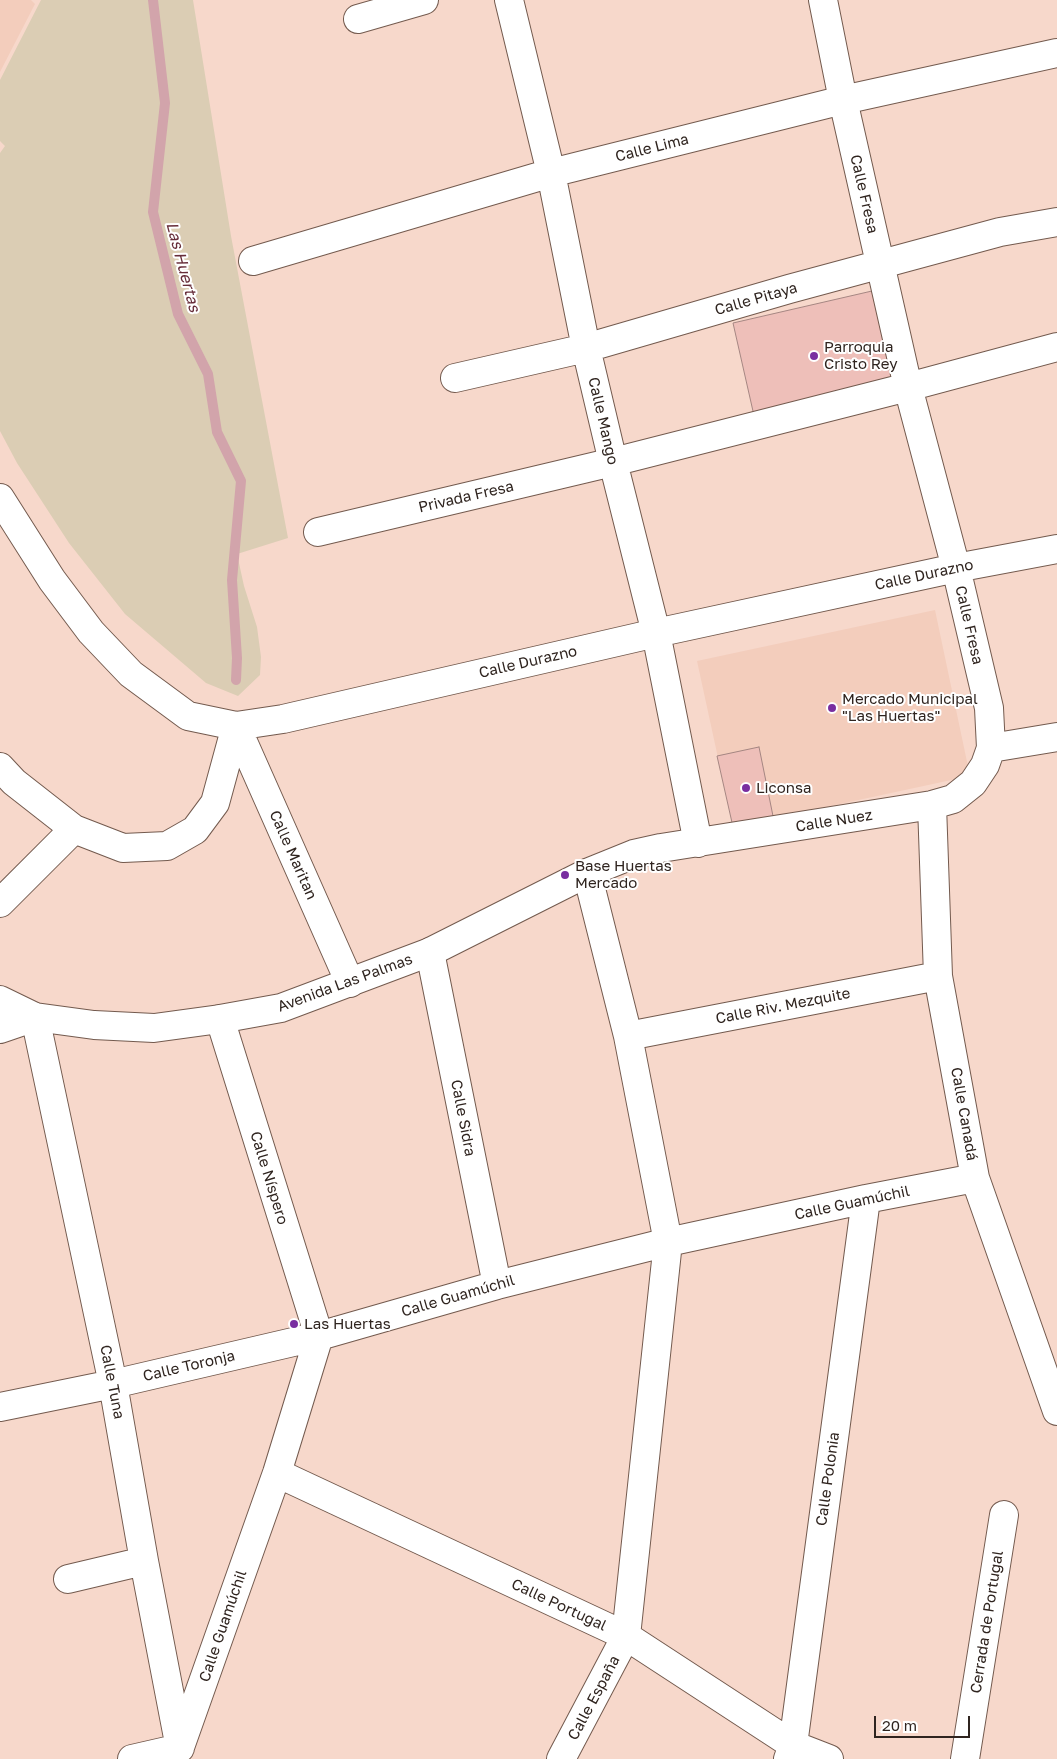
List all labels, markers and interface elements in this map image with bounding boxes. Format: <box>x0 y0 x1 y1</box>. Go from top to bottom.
street label: Calle Lima <box>613 130 691 166</box>
street label: Calle Fresa <box>846 153 882 235</box>
water label: Las Huertas <box>162 220 204 314</box>
street label: Calle Pitaya <box>713 279 799 319</box>
place label: Parroquia Cristo Rey <box>824 338 898 373</box>
marker: Parroquia Cristo Rey <box>808 350 820 362</box>
street label: Calle Mango <box>584 375 622 467</box>
street label: Privada Fresa <box>417 477 515 517</box>
street label: Calle Durazno <box>873 556 975 594</box>
street label: Calle Fresa <box>951 584 987 666</box>
street label: Calle Durazno <box>477 642 579 682</box>
place label: Mercado Municipal "Las Huertas" <box>842 690 978 725</box>
marker: Mercado Municipal "Las Huertas" <box>826 702 838 714</box>
place label: Liconsa <box>756 779 811 797</box>
marker: Liconsa <box>740 782 752 794</box>
street label: Calle Nuez <box>794 806 874 836</box>
street label: Calle Maritan <box>265 808 321 902</box>
place label: Base Huertas Mercado <box>575 857 672 892</box>
marker: Base Huertas Mercado <box>559 869 571 881</box>
street label: Avenida Las Palmas <box>275 950 415 1016</box>
street label: Calle Riv. Mezquite <box>714 984 852 1028</box>
street label: Calle Canadá <box>947 1066 981 1162</box>
street label: Calle Sidra <box>447 1078 479 1158</box>
street label: Calle Níspero <box>246 1129 292 1227</box>
street label: Calle Guamúchil <box>793 1182 911 1224</box>
street label: Calle Guamúchil <box>399 1271 517 1321</box>
place label: Las Huertas <box>304 1315 391 1333</box>
marker: Las Huertas <box>288 1318 300 1330</box>
street label: Calle Tuna <box>96 1343 128 1421</box>
street label: Calle Toronja <box>141 1347 237 1385</box>
street label: Calle Polonia <box>813 1431 843 1527</box>
street label: Cerrada de Portugal <box>967 1549 1007 1695</box>
street label: Calle Guamúchil <box>195 1568 251 1684</box>
street label: Calle Portugal <box>509 1575 609 1635</box>
street label: Calle España <box>564 1653 624 1743</box>
scale bar <box>877 1706 973 1738</box>
text: 20 m <box>882 1716 917 1734</box>

